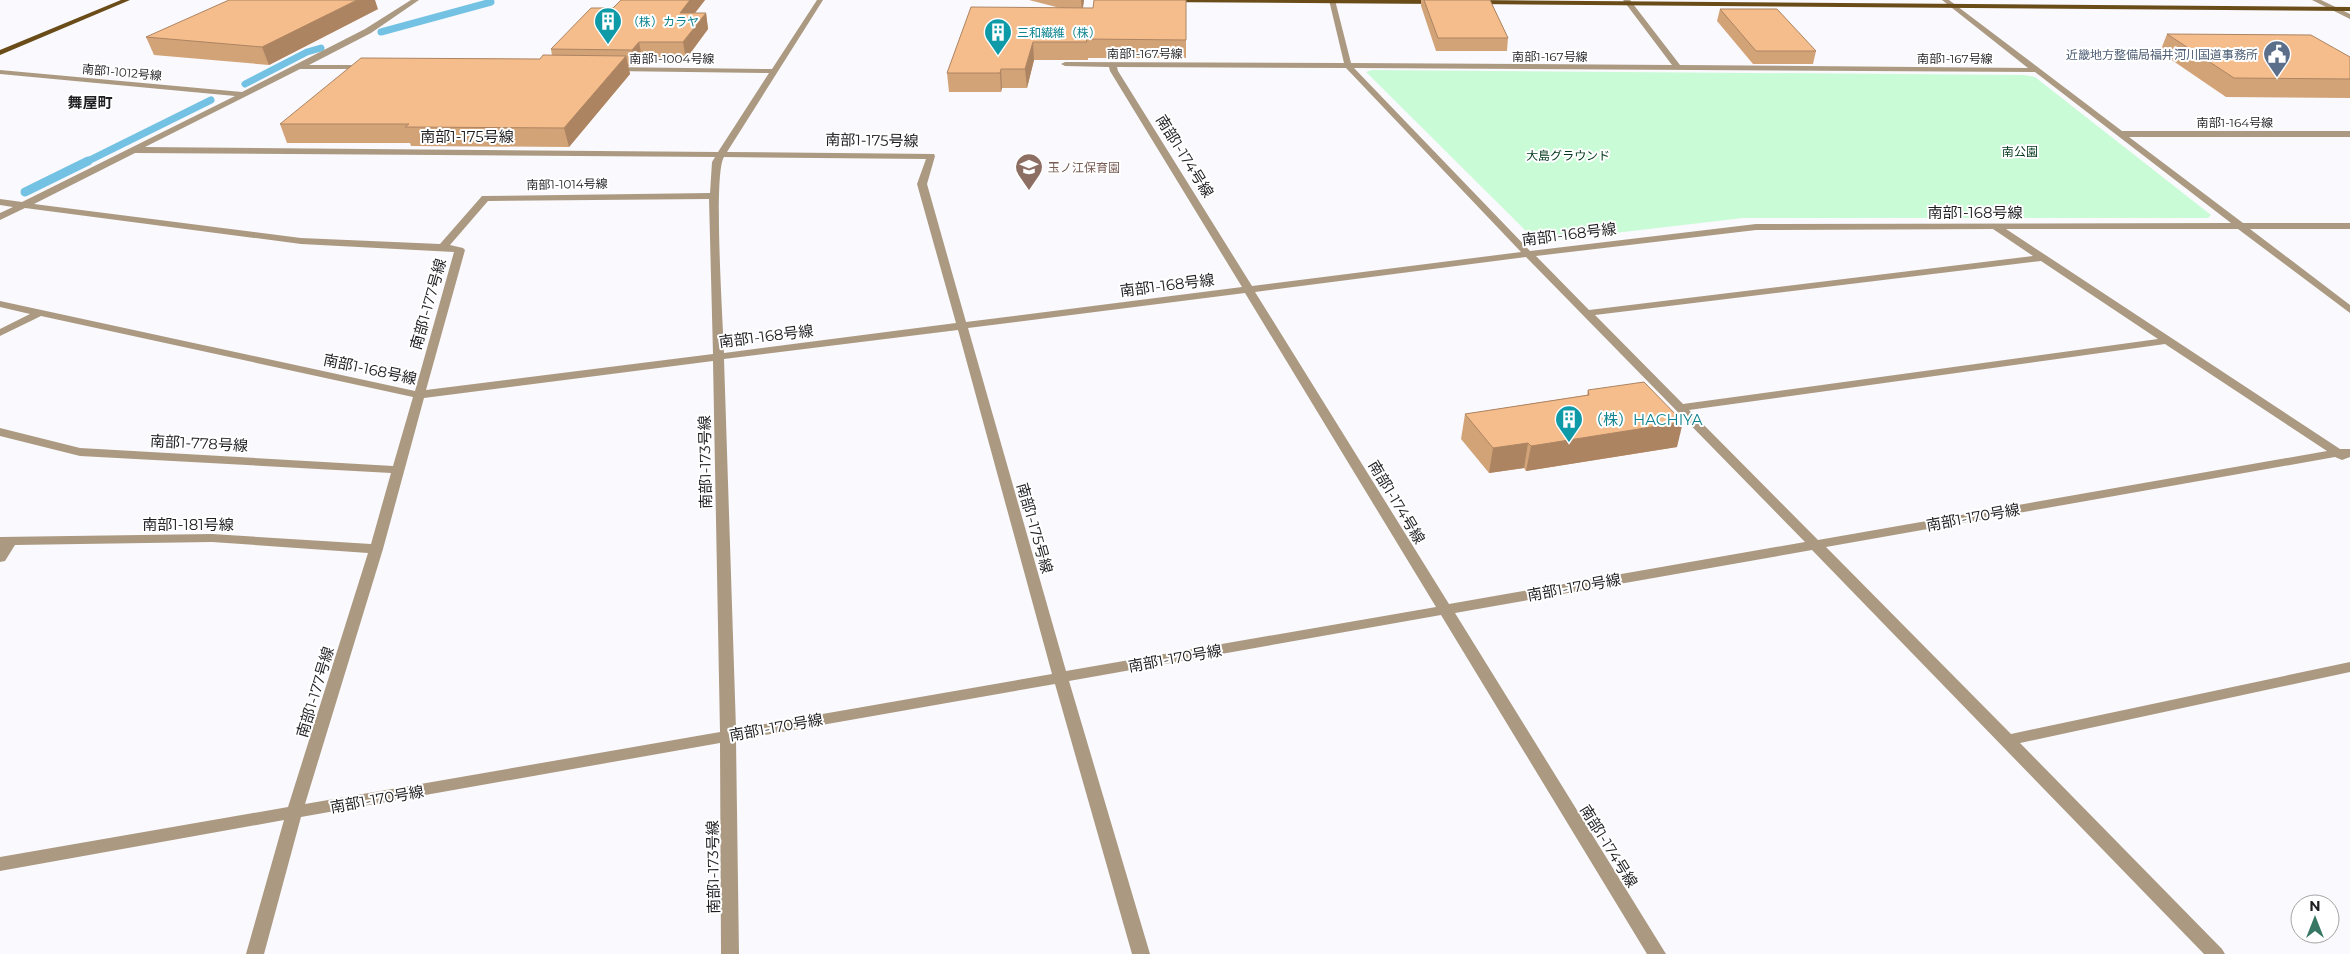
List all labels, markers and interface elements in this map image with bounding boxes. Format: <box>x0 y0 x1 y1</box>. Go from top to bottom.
building icon: （株）カラヤ <box>593 6 623 45</box>
place label: （株）カラヤ <box>627 14 699 29</box>
building icon: 三和繊維（株） <box>983 17 1013 56</box>
place label: 三和繊維（株） <box>1017 25 1101 40</box>
public building icon: 近畿地方整備局福井河川国道事務所 <box>2262 39 2292 78</box>
street label: 南部1-167号線 <box>1107 46 1183 61</box>
place label: 近畿地方整備局福井河川国道事務所 <box>2066 47 2258 62</box>
street label: 南部1-167号線 <box>1512 49 1588 64</box>
street label: 南部1-1004号線 <box>630 51 714 66</box>
street label: 南部1-167号線 <box>1917 51 1993 66</box>
street label: 南部1-1012号線 <box>81 61 163 83</box>
district label: 舞屋町 <box>67 93 113 112</box>
street label: 南部1-174号線 <box>1152 111 1218 201</box>
street label: 南部1-164号線 <box>2197 115 2273 130</box>
street label: 南部1-175号線 <box>420 127 514 146</box>
street label: 南部1-175号線 <box>825 130 919 150</box>
park label: 南公園 <box>2002 144 2038 159</box>
park label: 大島グラウンド <box>1526 148 1610 163</box>
school or university icon: 玉ノ江保育園 <box>1014 152 1044 191</box>
place label: 玉ノ江保育園 <box>1048 160 1120 175</box>
street label: 南部1-1014号線 <box>526 176 608 192</box>
street label: 南部1-168号線 <box>1927 203 2023 222</box>
street label: 南部1-168号線 <box>1521 219 1617 249</box>
street label: 南部1-177号線 <box>406 256 450 352</box>
street label: 南部1-168号線 <box>1119 270 1215 300</box>
street label: 南部1-168号線 <box>718 321 814 351</box>
street label: 南部1-168号線 <box>322 350 418 388</box>
building icon: （株）HACHIYA <box>1554 404 1584 443</box>
place label: （株）HACHIYA <box>1588 410 1703 429</box>
street label: 南部1-173号線 <box>695 415 715 509</box>
street label: 南部1-778号線 <box>150 431 248 455</box>
street label: 南部1-174号線 <box>1365 457 1429 547</box>
street label: 南部1-175号線 <box>1013 481 1057 575</box>
street label: 南部1-170号線 <box>1925 499 2021 535</box>
street label: 南部1-181号線 <box>142 515 234 534</box>
street label: 南部1-170号線 <box>1526 569 1622 605</box>
street label: 南部1-170号線 <box>1127 640 1223 676</box>
street label: 南部1-177号線 <box>292 644 338 740</box>
street label: 南部1-170号線 <box>728 709 824 745</box>
street label: 南部1-170号線 <box>329 781 425 817</box>
street label: 南部1-174号線 <box>1576 801 1642 891</box>
street label: 南部1-173号線 <box>703 820 723 914</box>
north arrow <box>2290 894 2340 944</box>
text: N <box>2309 897 2321 915</box>

